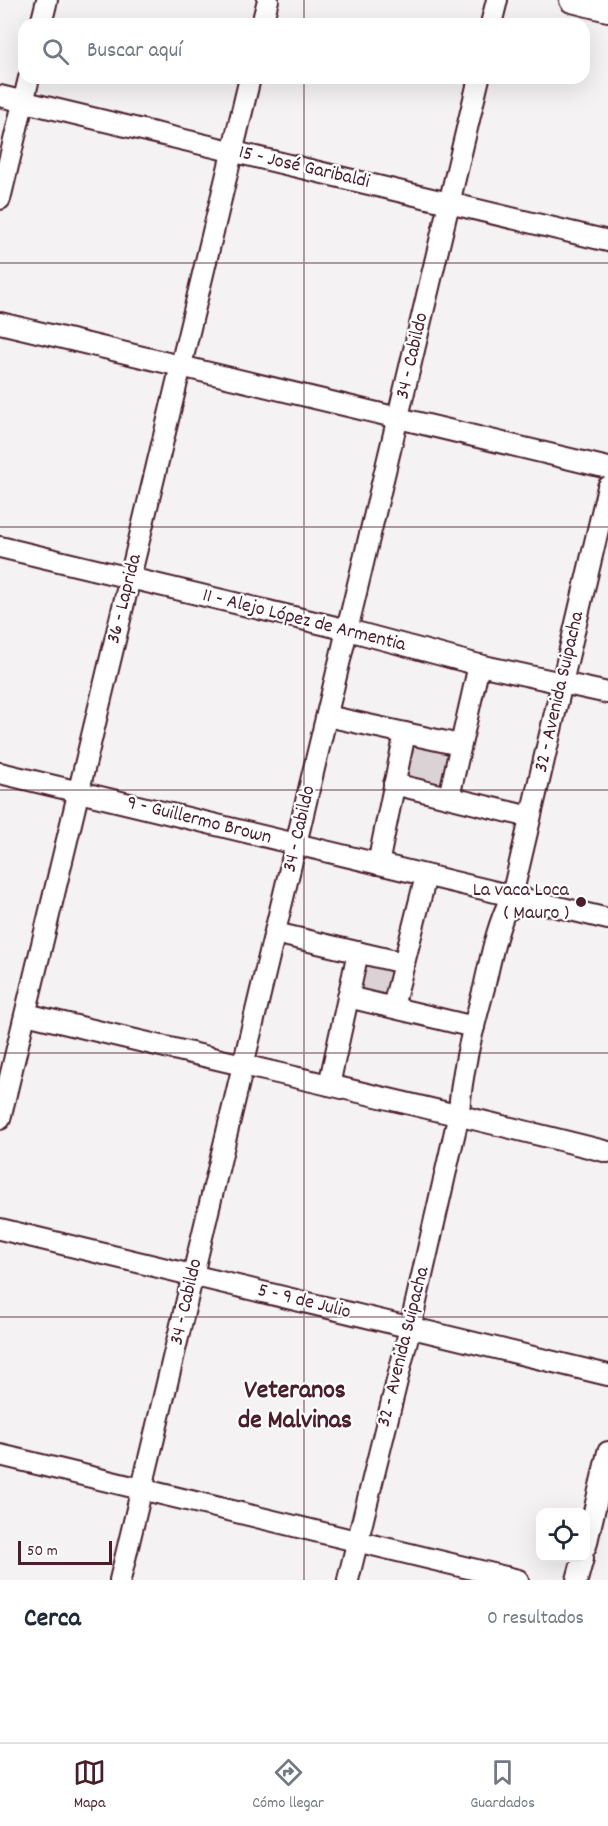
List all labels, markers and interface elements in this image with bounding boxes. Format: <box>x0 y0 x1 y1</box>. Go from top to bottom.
search box <box>18 18 590 84</box>
icon: search <box>39 35 72 68</box>
text: Buscar aquí <box>87 36 182 67</box>
street label: 15 - José Garibaldi <box>236 139 373 197</box>
street label: 34 - Cabildo <box>389 310 437 402</box>
street label: 36 - Laprida <box>100 551 150 647</box>
street label: 11 - Alejo López de Armentia <box>199 582 409 660</box>
street label: 32 - Avenida Suipacha <box>528 608 592 775</box>
street label: 34 - Cabildo <box>276 783 324 875</box>
street label: 9 - Guillermo Brown <box>124 789 274 853</box>
place label: La vaca Loca ( Mauro ) <box>473 877 570 928</box>
marker: La vaca Loca ( Mauro ) <box>574 895 588 909</box>
street label: 34 - Cabildo <box>163 1256 211 1348</box>
street label: 32 - Avenida Suipacha <box>371 1263 438 1430</box>
street label: 5 - 9 de Julio <box>255 1277 354 1327</box>
district label: Veteranos de Malvinas <box>238 1373 352 1440</box>
map controls <box>536 1508 590 1562</box>
button: locate <box>536 1508 590 1562</box>
scale bar <box>18 1538 112 1566</box>
text: 50 m <box>27 1540 58 1563</box>
text: Cerca <box>24 1601 81 1638</box>
text: 0 resultados <box>487 1605 584 1633</box>
tab: Mapa <box>73 1756 106 1815</box>
tab: Cómo llegar <box>252 1756 324 1815</box>
tab: Guardados <box>470 1756 535 1815</box>

